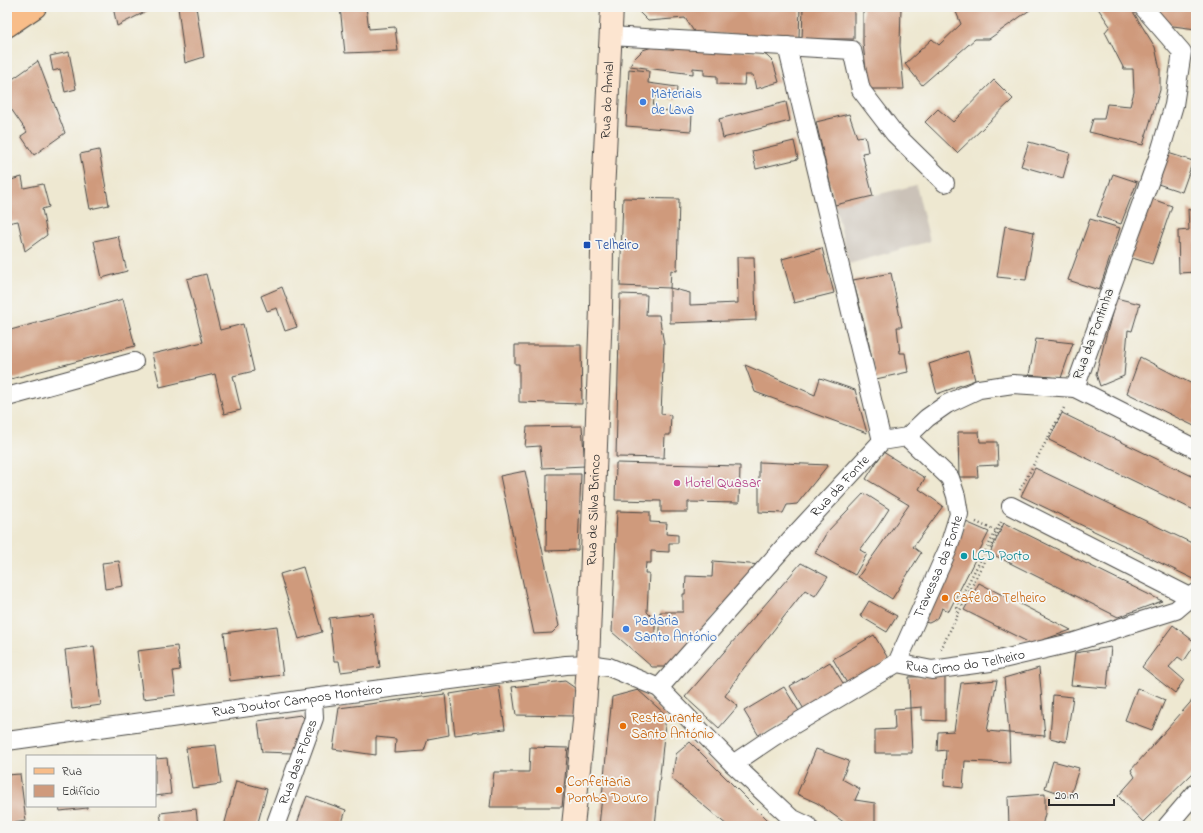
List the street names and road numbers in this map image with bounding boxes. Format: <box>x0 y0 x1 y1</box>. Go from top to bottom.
street label: Rua do Amial <box>595 61 620 139</box>
street label: Rua da Fontinha <box>1068 285 1120 383</box>
street label: Rua da Fonte <box>806 450 875 522</box>
street label: Rua de Silva Brinco <box>581 454 606 566</box>
street label: Travessa da Fonte <box>908 512 969 621</box>
street label: Rua Cimo do Telheiro <box>904 644 1027 680</box>
street label: Rua Doutor Campos Monteiro <box>211 679 384 723</box>
street label: Rua das Flores <box>273 716 323 808</box>

